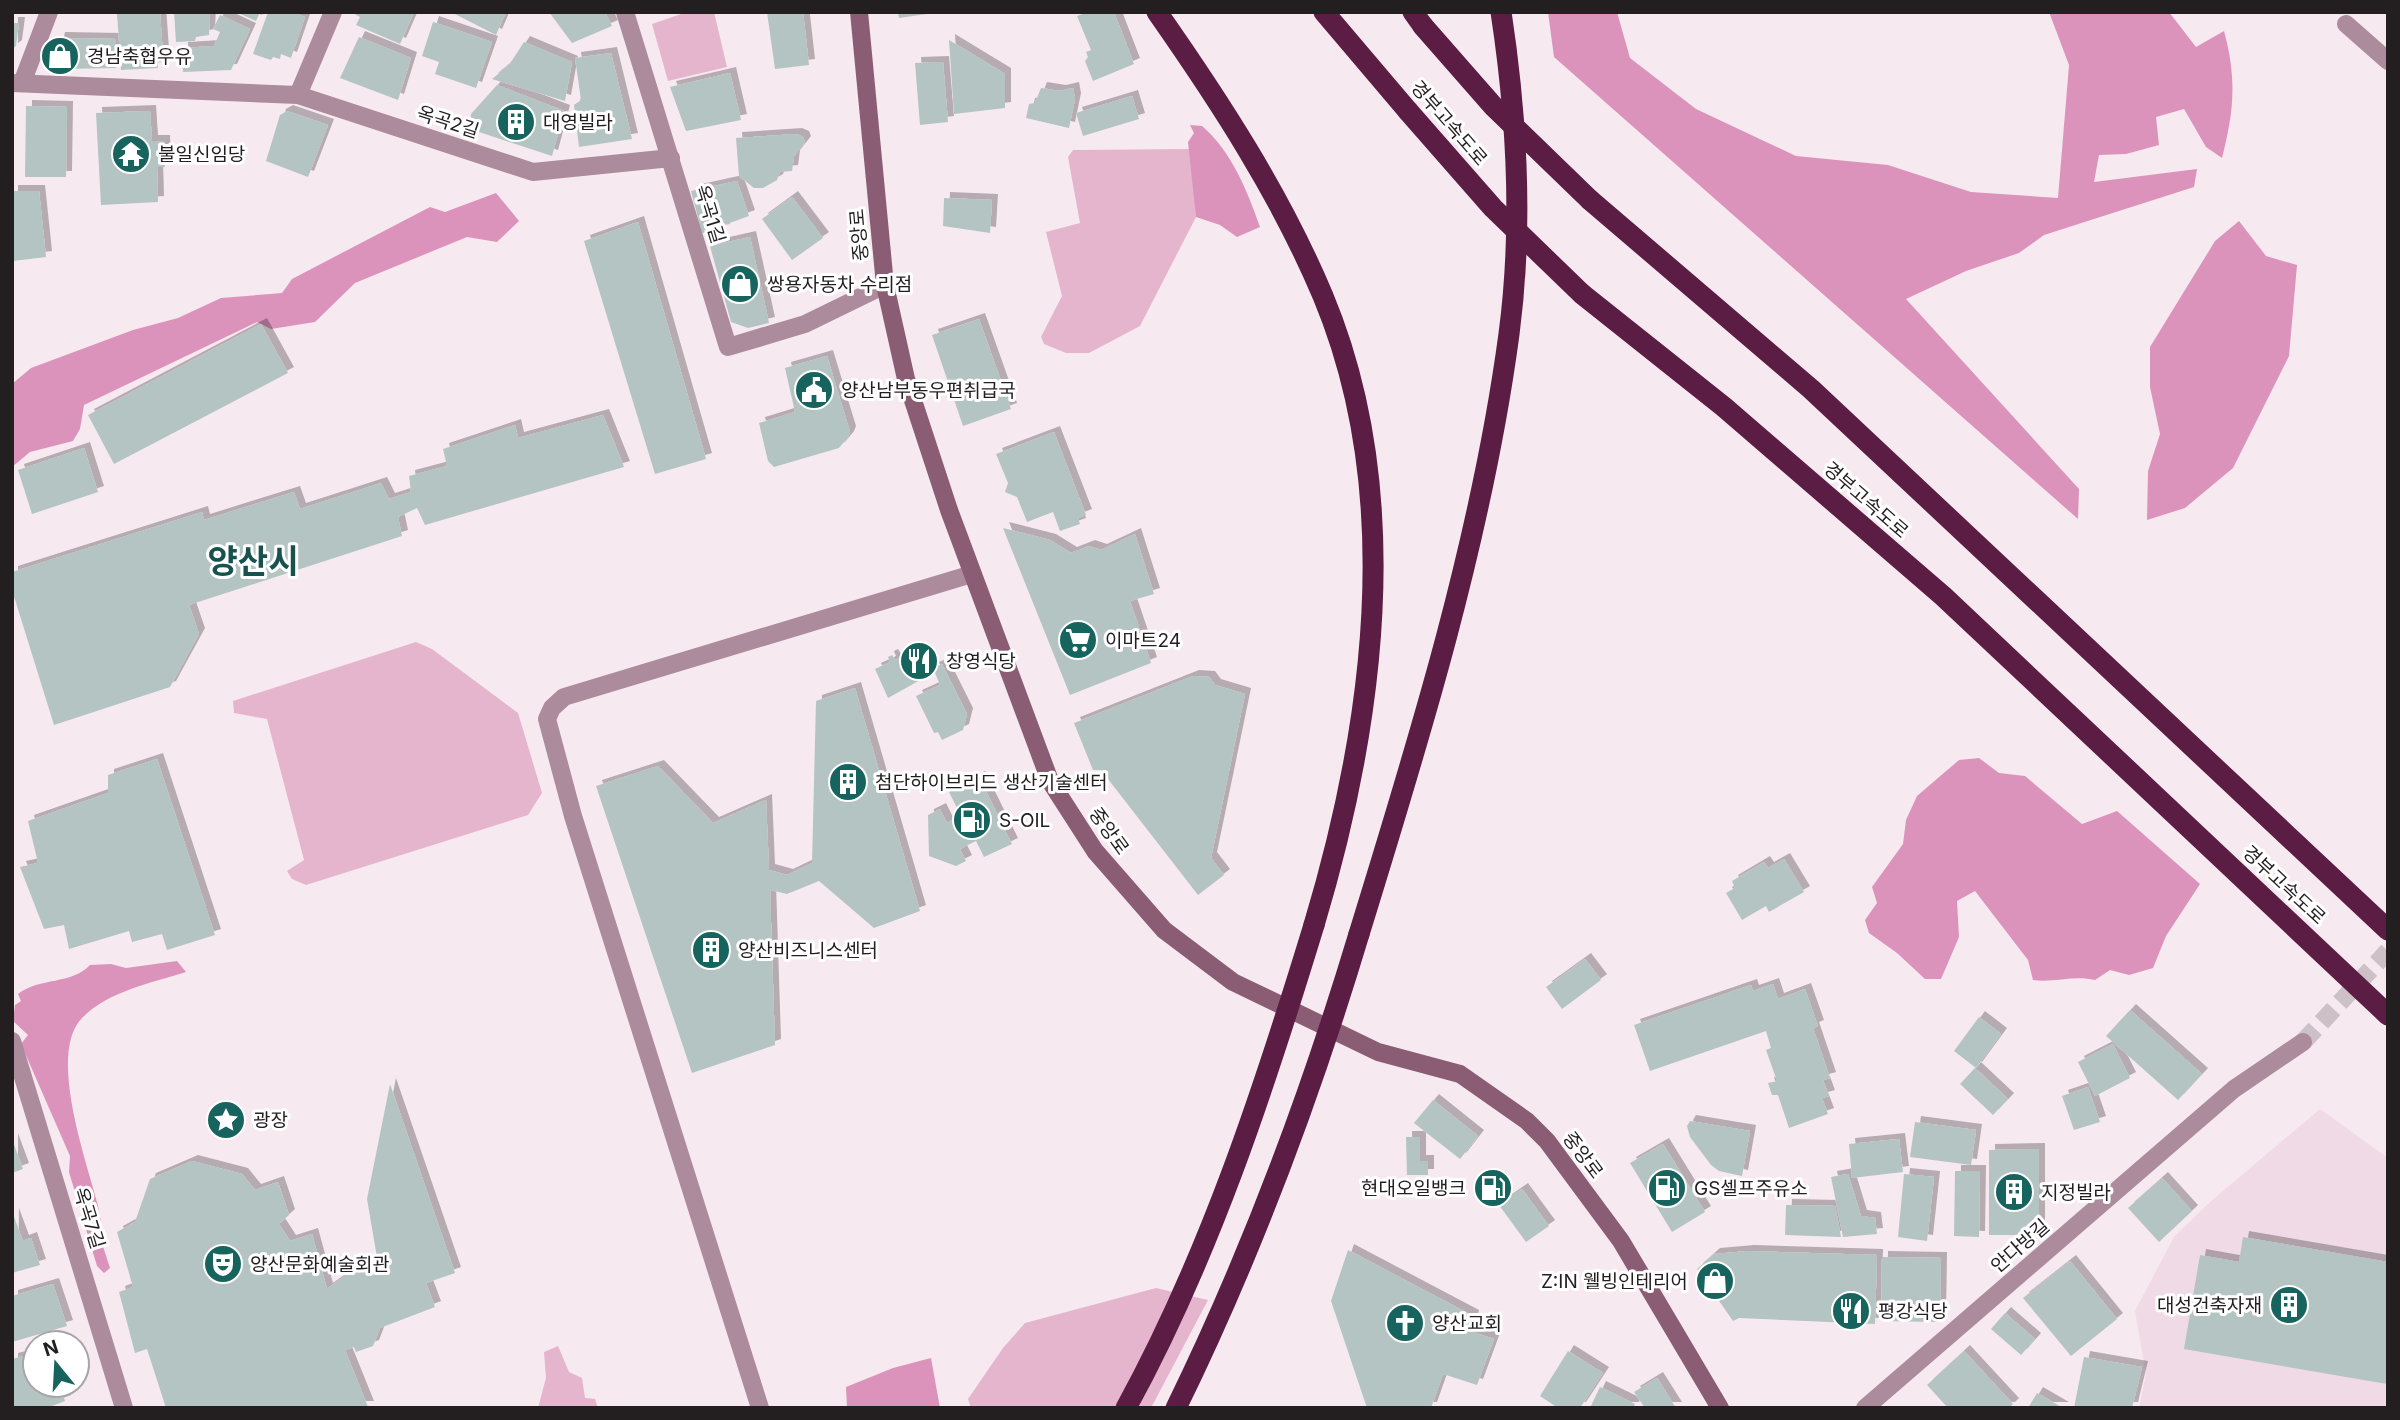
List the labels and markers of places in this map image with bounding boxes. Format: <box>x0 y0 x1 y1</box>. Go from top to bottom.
shop icon: 경남축협우유 <box>39 35 81 77</box>
place label: 경남축협우유 <box>87 45 192 68</box>
building icon: 대영빌라 <box>495 101 537 143</box>
place label: 대영빌라 <box>543 111 613 134</box>
temple icon: 불일신임당 <box>110 133 152 175</box>
place label: 불일신임당 <box>158 143 245 166</box>
shop icon: 쌍용자동차 수리점 <box>719 263 761 305</box>
place label: 쌍용자동차 수리점 <box>767 273 912 296</box>
public building icon: 양산남부동우편취급국 <box>793 369 835 411</box>
place label: 양산남부동우편취급국 <box>841 379 1016 402</box>
supermarket icon: 이마트24 <box>1057 619 1099 661</box>
place label: 이마트24 <box>1105 629 1181 652</box>
restaurant icon: 창영식당 <box>898 640 940 682</box>
place label: 창영식당 <box>946 650 1016 673</box>
building icon: 첨단하이브리드 생산기술센터 <box>827 761 869 803</box>
place label: 첨단하이브리드 생산기술센터 <box>875 771 1108 794</box>
fuel station icon: S-OIL <box>951 799 993 841</box>
place label: S-OIL <box>999 809 1050 832</box>
building icon: 양산비즈니스센터 <box>690 929 732 971</box>
place label: 양산비즈니스센터 <box>738 939 878 962</box>
place icon: 광장 <box>205 1099 247 1141</box>
place label: 광장 <box>253 1109 288 1132</box>
fuel station icon: 현대오일뱅크 <box>1472 1167 1514 1209</box>
fuel station icon: GS셀프주유소 <box>1646 1167 1688 1209</box>
building icon: 지정빌라 <box>1993 1171 2035 1213</box>
place label: 현대오일뱅크 <box>1361 1177 1466 1200</box>
place label: GS셀프주유소 <box>1694 1177 1808 1200</box>
place label: 지정빌라 <box>2041 1181 2111 1204</box>
theatre icon: 양산문화예술회관 <box>202 1243 244 1285</box>
place label: 양산문화예술회관 <box>250 1253 390 1276</box>
shop icon: Z:IN 웰빙인테리어 <box>1694 1260 1736 1302</box>
place label: Z:IN 웰빙인테리어 <box>1541 1270 1688 1293</box>
building icon: 대성건축자재 <box>2268 1284 2310 1326</box>
restaurant icon: 평강식당 <box>1830 1290 1872 1332</box>
place label: 대성건축자재 <box>2157 1294 2262 1317</box>
place label: 평강식당 <box>1878 1300 1948 1323</box>
church icon: 양산교회 <box>1384 1302 1426 1344</box>
place label: 양산교회 <box>1432 1312 1502 1335</box>

